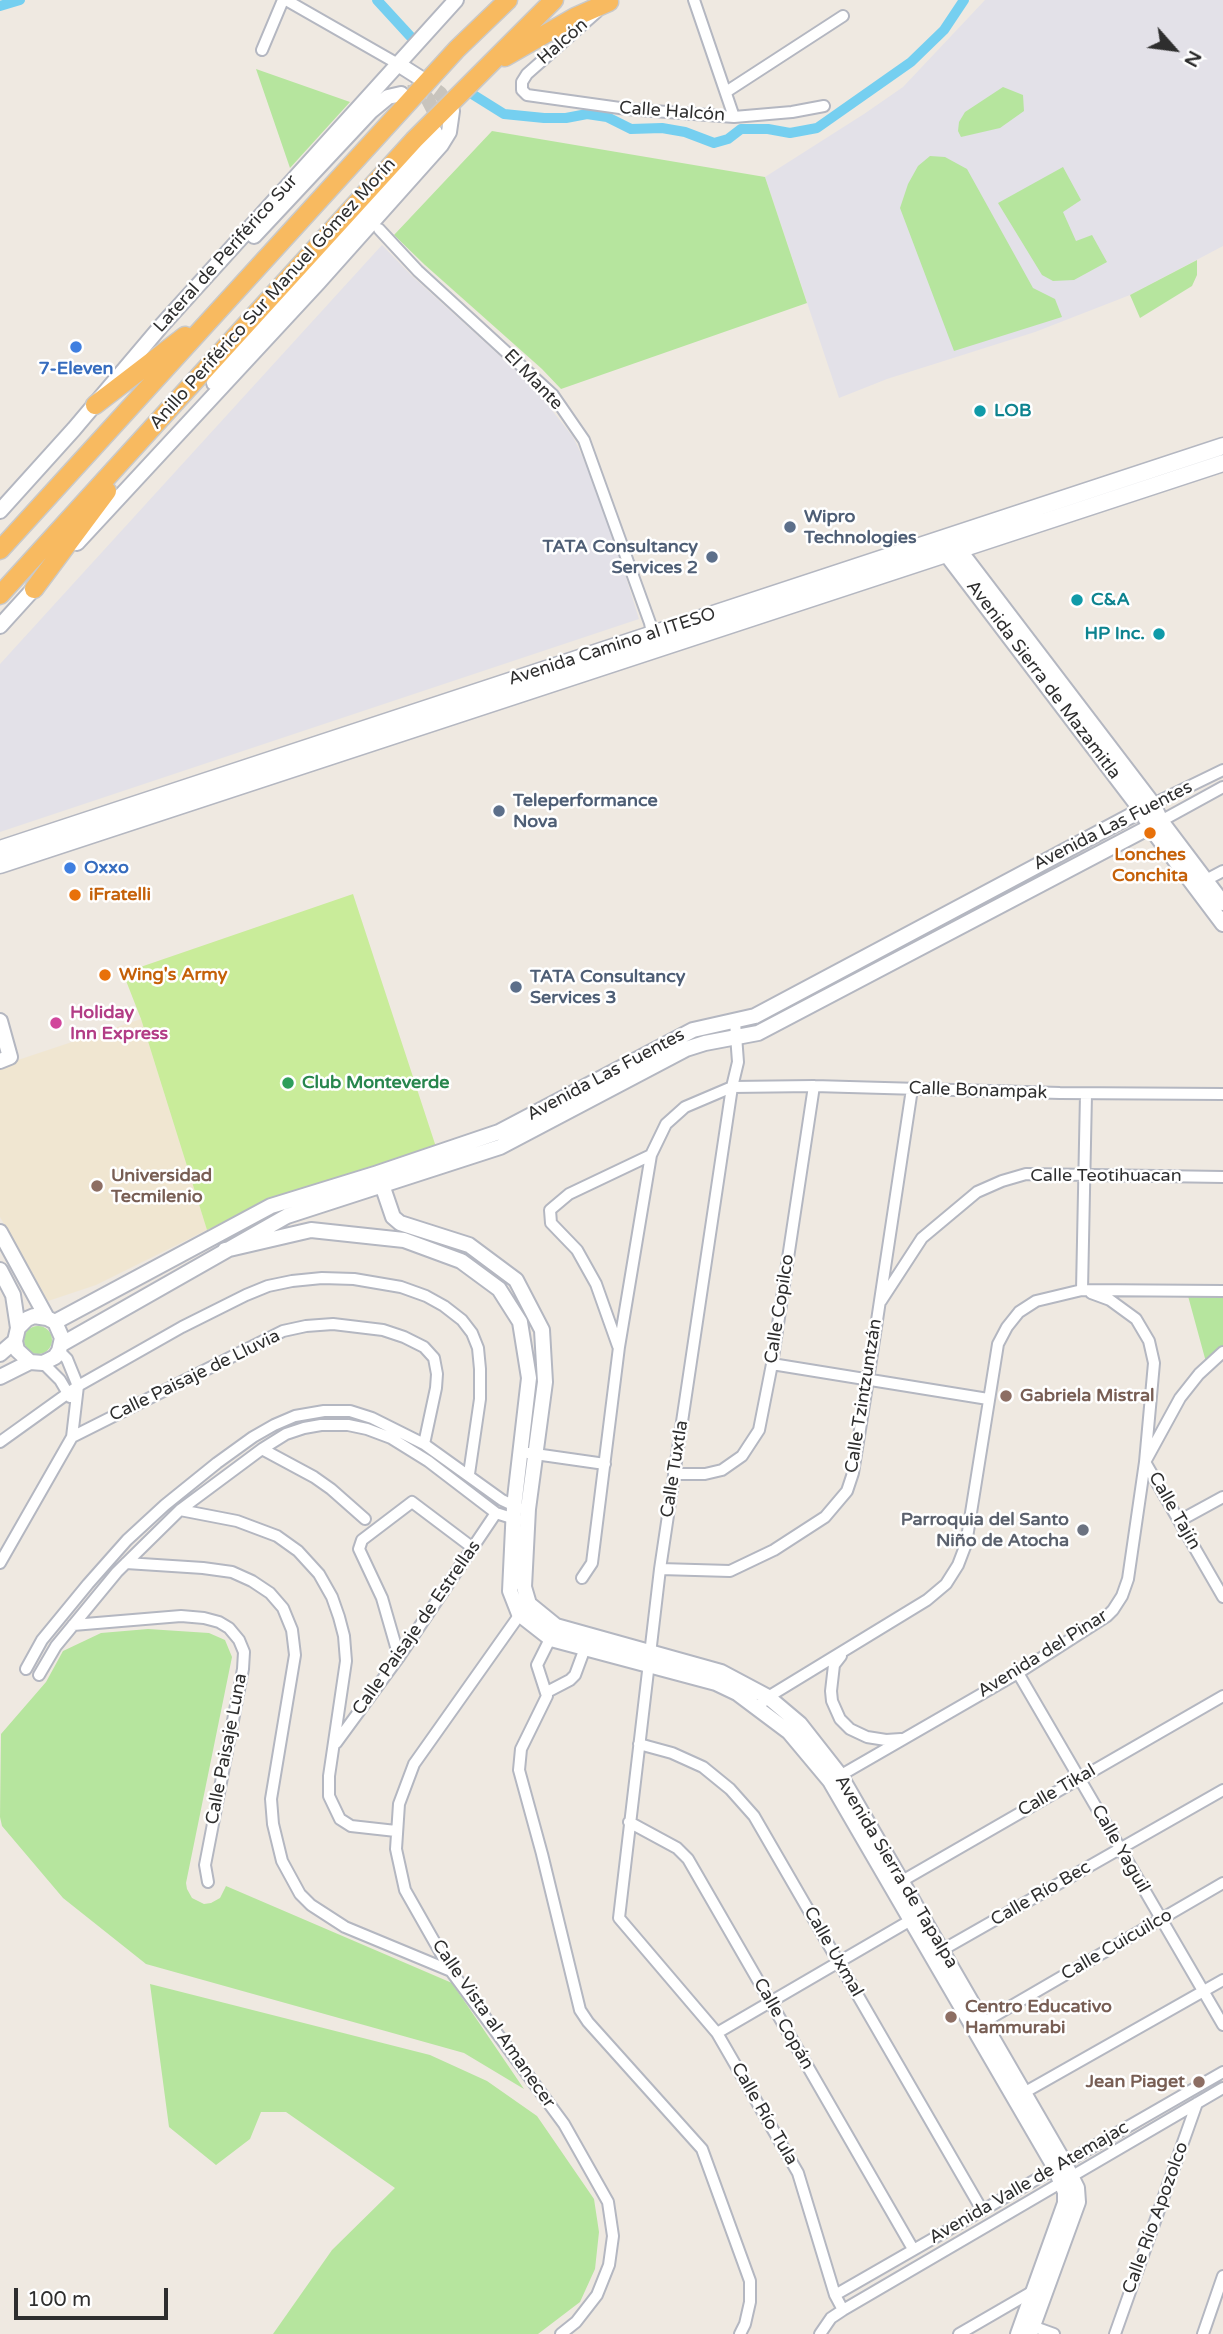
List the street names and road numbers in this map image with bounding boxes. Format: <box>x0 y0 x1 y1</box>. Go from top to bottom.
street label: Halcón <box>533 14 593 70</box>
street label: Calle Halcón <box>618 98 726 126</box>
street label: Anillo Periférico Sur Manuel Gómez Morín <box>145 154 401 434</box>
street label: Lateral de Periférico Sur <box>149 171 303 337</box>
street label: El Mante <box>499 345 567 415</box>
street label: Avenida Sierra de Mazamitla <box>961 576 1125 784</box>
street label: Avenida Camino al ITESO <box>506 603 718 691</box>
street label: Avenida Las Fuentes <box>1030 777 1196 875</box>
street label: Avenida Las Fuentes <box>523 1024 689 1126</box>
street label: Calle Bonampak <box>908 1078 1048 1104</box>
street label: Calle Teotihuacan <box>1030 1165 1182 1187</box>
street label: Calle Copilco <box>761 1253 799 1365</box>
street label: Calle Tzintzuntzán <box>841 1317 887 1475</box>
street label: Calle Paisaje de Lluvia <box>106 1325 284 1427</box>
street label: Calle Tuxtla <box>657 1419 693 1519</box>
street label: Calle Tajín <box>1143 1468 1205 1554</box>
street label: Calle Paisaje de Estrellas <box>348 1536 486 1720</box>
street label: Avenida del Pinar <box>974 1605 1112 1703</box>
street label: Calle Paisaje Luna <box>202 1672 252 1826</box>
street label: Calle Tikal <box>1014 1760 1100 1822</box>
street label: Avenida Sierra de Tapalpa <box>830 1772 962 1972</box>
street label: Calle Yaguil <box>1086 1801 1154 1897</box>
street label: Calle Río Bec <box>987 1857 1095 1931</box>
street label: Calle Uxmal <box>798 1903 868 2001</box>
street label: Calle Cuicuilco <box>1058 1905 1176 1985</box>
street label: Calle Vista al Amanecer <box>427 1936 559 2112</box>
street label: Calle Copán <box>748 1974 818 2074</box>
street label: Calle Río Tula <box>726 2059 802 2169</box>
street label: Avenida Valle de Atemajac <box>926 2117 1132 2249</box>
street label: Calle Río Apozolco <box>1119 2139 1193 2297</box>

